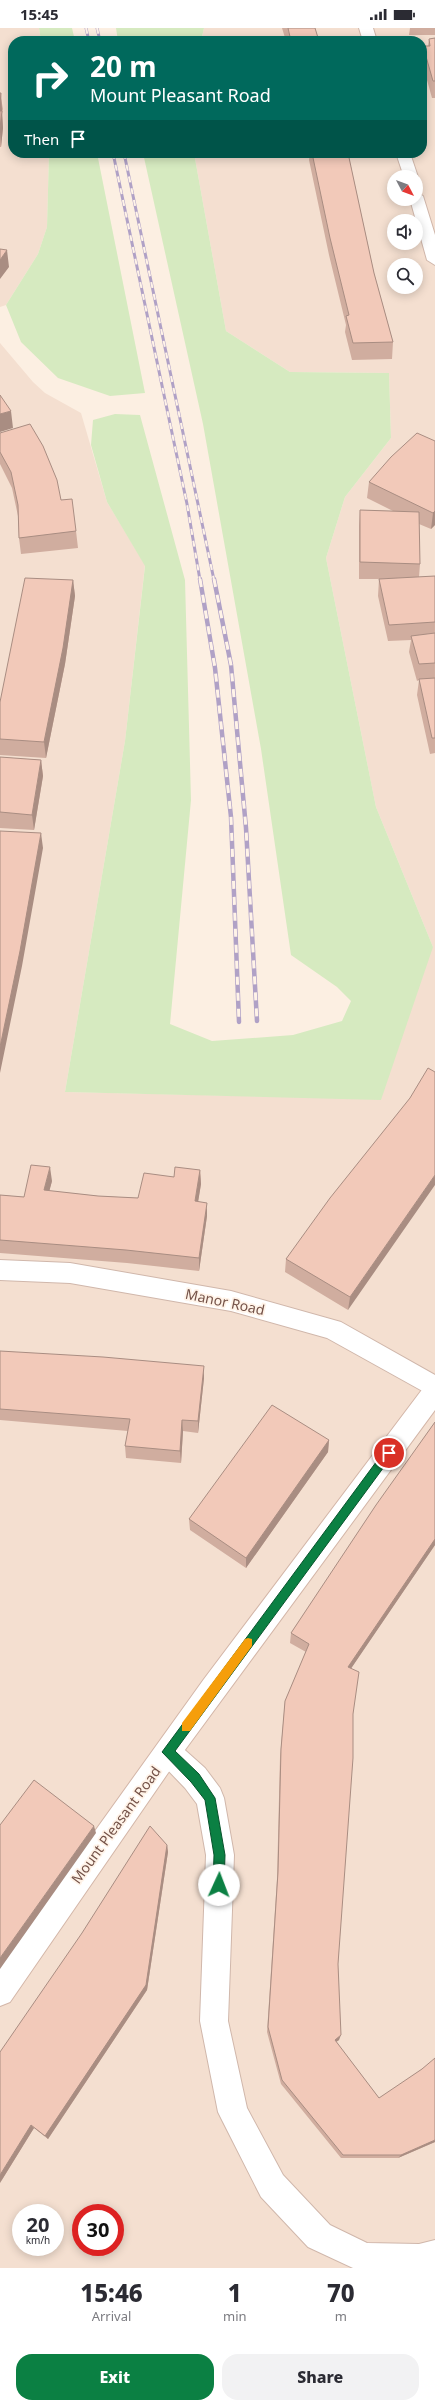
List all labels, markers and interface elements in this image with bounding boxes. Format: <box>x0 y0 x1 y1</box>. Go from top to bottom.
text: 15:45 <box>20 4 59 24</box>
text: 20 m <box>90 47 157 85</box>
icon: right <box>24 52 76 104</box>
text: Mount Pleasant Road <box>90 83 271 107</box>
icon: arrive <box>67 128 89 150</box>
text: Then <box>24 129 59 149</box>
north arrow <box>387 170 423 206</box>
map controls <box>387 170 423 294</box>
button: sound <box>387 214 423 250</box>
button: search <box>387 258 423 294</box>
street label: Manor Road <box>184 1284 267 1319</box>
pin <box>372 1436 406 1470</box>
icon: arrive <box>378 1442 400 1464</box>
street label: Mount Pleasant Road <box>67 1762 165 1887</box>
position arrow <box>198 1864 240 1906</box>
speed limit sign: 30 <box>72 2204 124 2256</box>
text: 20 <box>27 2211 49 2238</box>
text: km/h <box>26 2233 50 2247</box>
text: 15:46 <box>80 2276 143 2309</box>
text: 1 <box>228 2276 242 2309</box>
text: 70 <box>327 2276 355 2309</box>
text: Arrival <box>92 2307 131 2325</box>
text: min <box>223 2307 247 2325</box>
text: m <box>335 2307 347 2325</box>
button: Exit <box>16 2354 214 2400</box>
button: Share <box>222 2354 419 2400</box>

